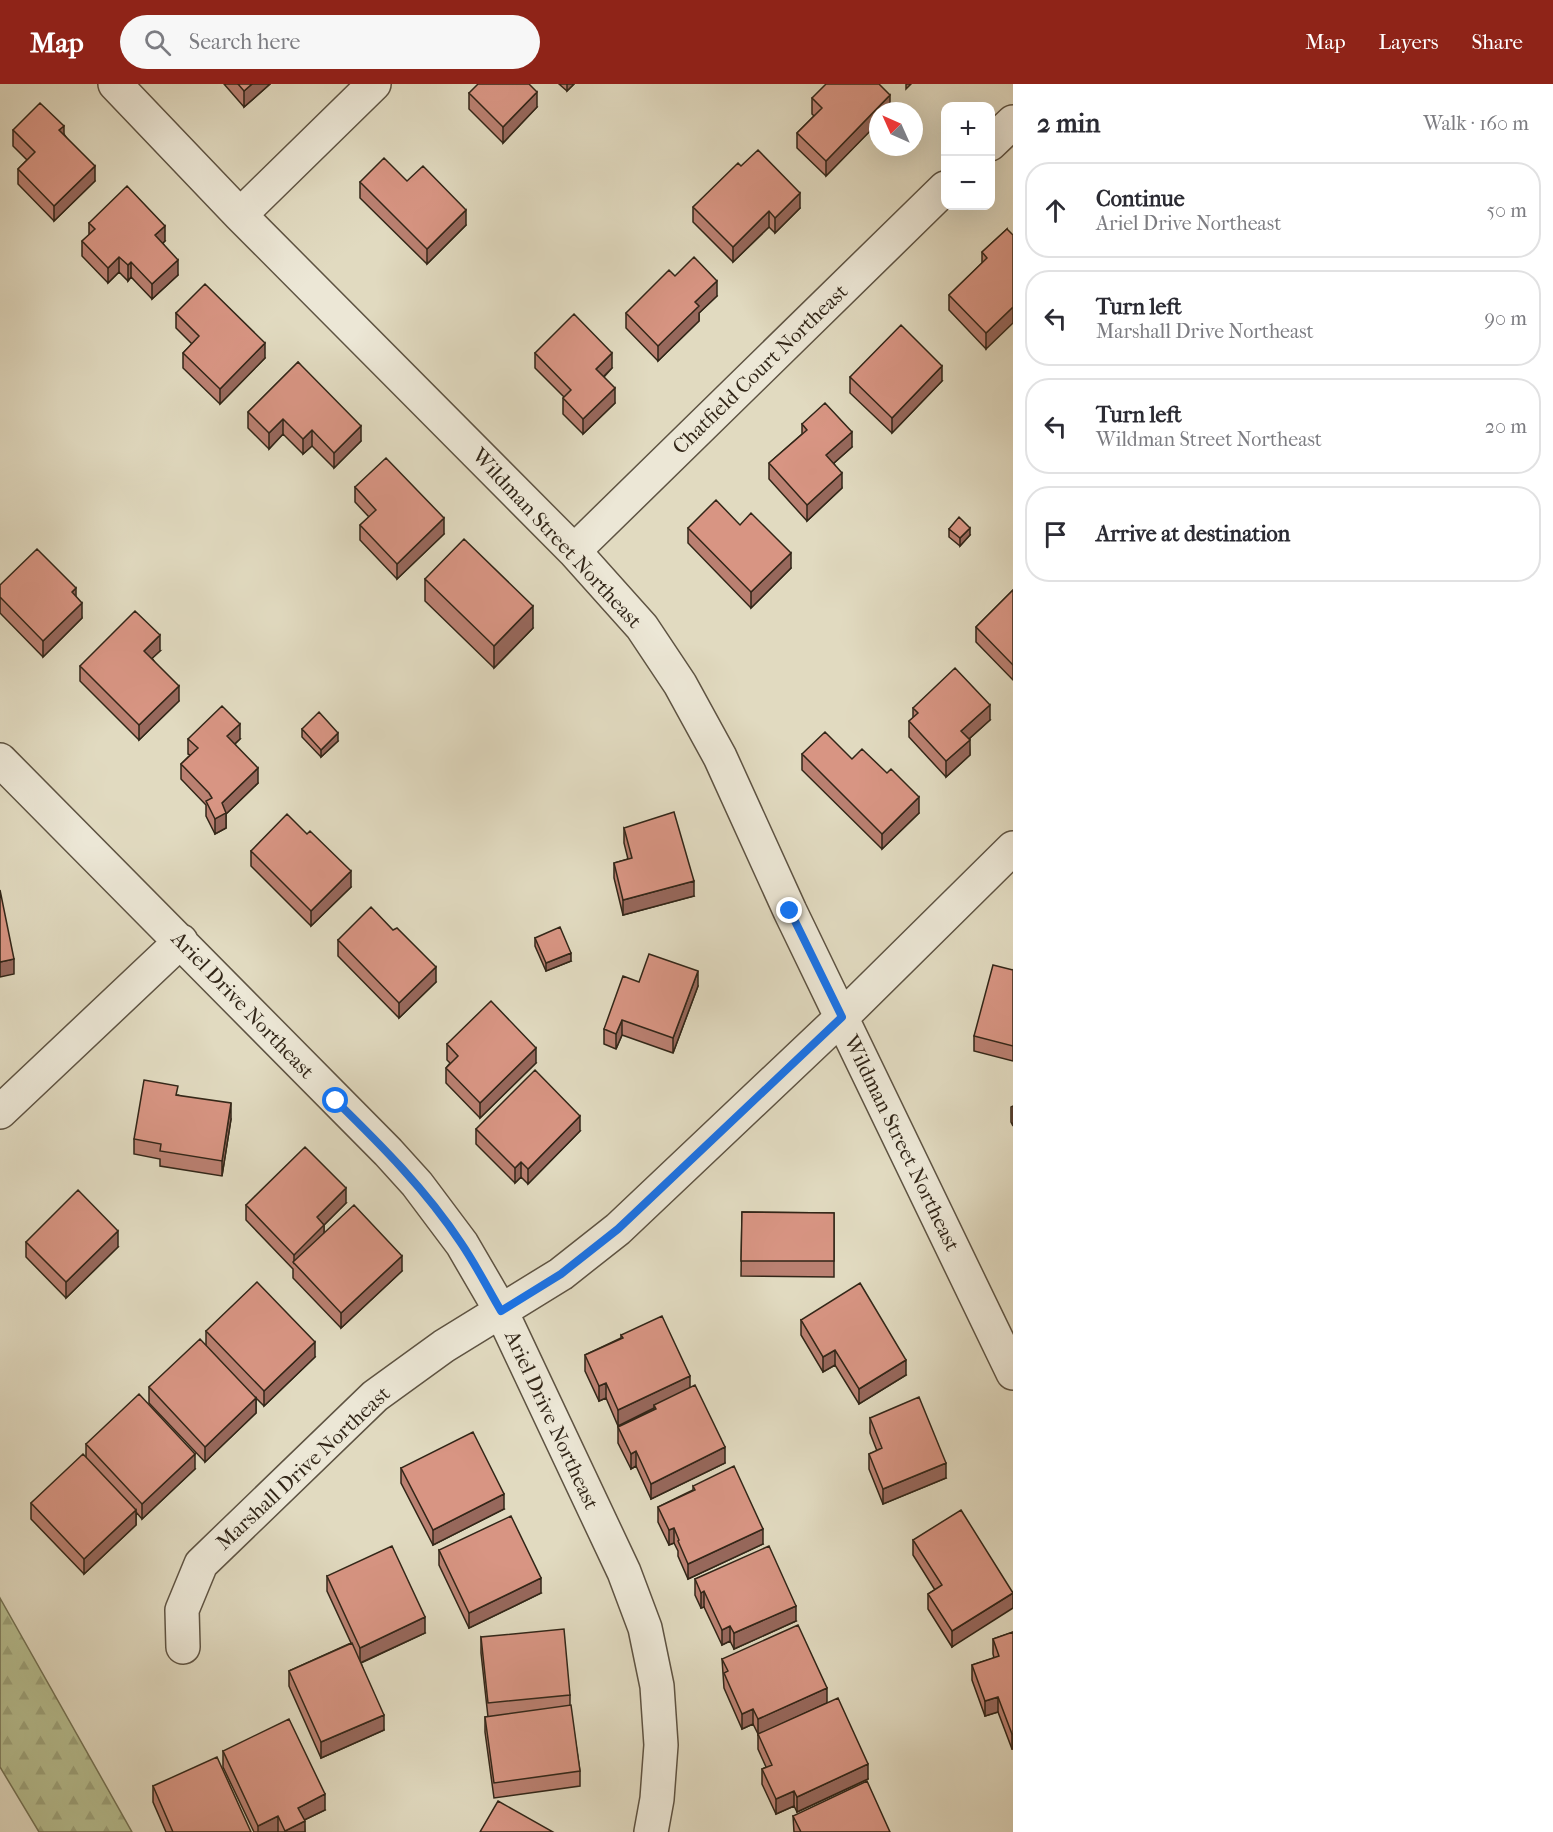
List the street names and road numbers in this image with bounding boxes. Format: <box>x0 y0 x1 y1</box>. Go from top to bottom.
street label: Chatfield Court Northeast <box>668 279 853 459</box>
street label: Wildman Street Northeast <box>467 442 647 633</box>
street label: Ariel Drive Northeast <box>166 926 320 1084</box>
street label: Wildman Street Northeast <box>839 1030 965 1255</box>
street label: Ariel Drive Northeast <box>500 1326 604 1514</box>
street label: Marshall Drive Northeast <box>211 1381 395 1555</box>

